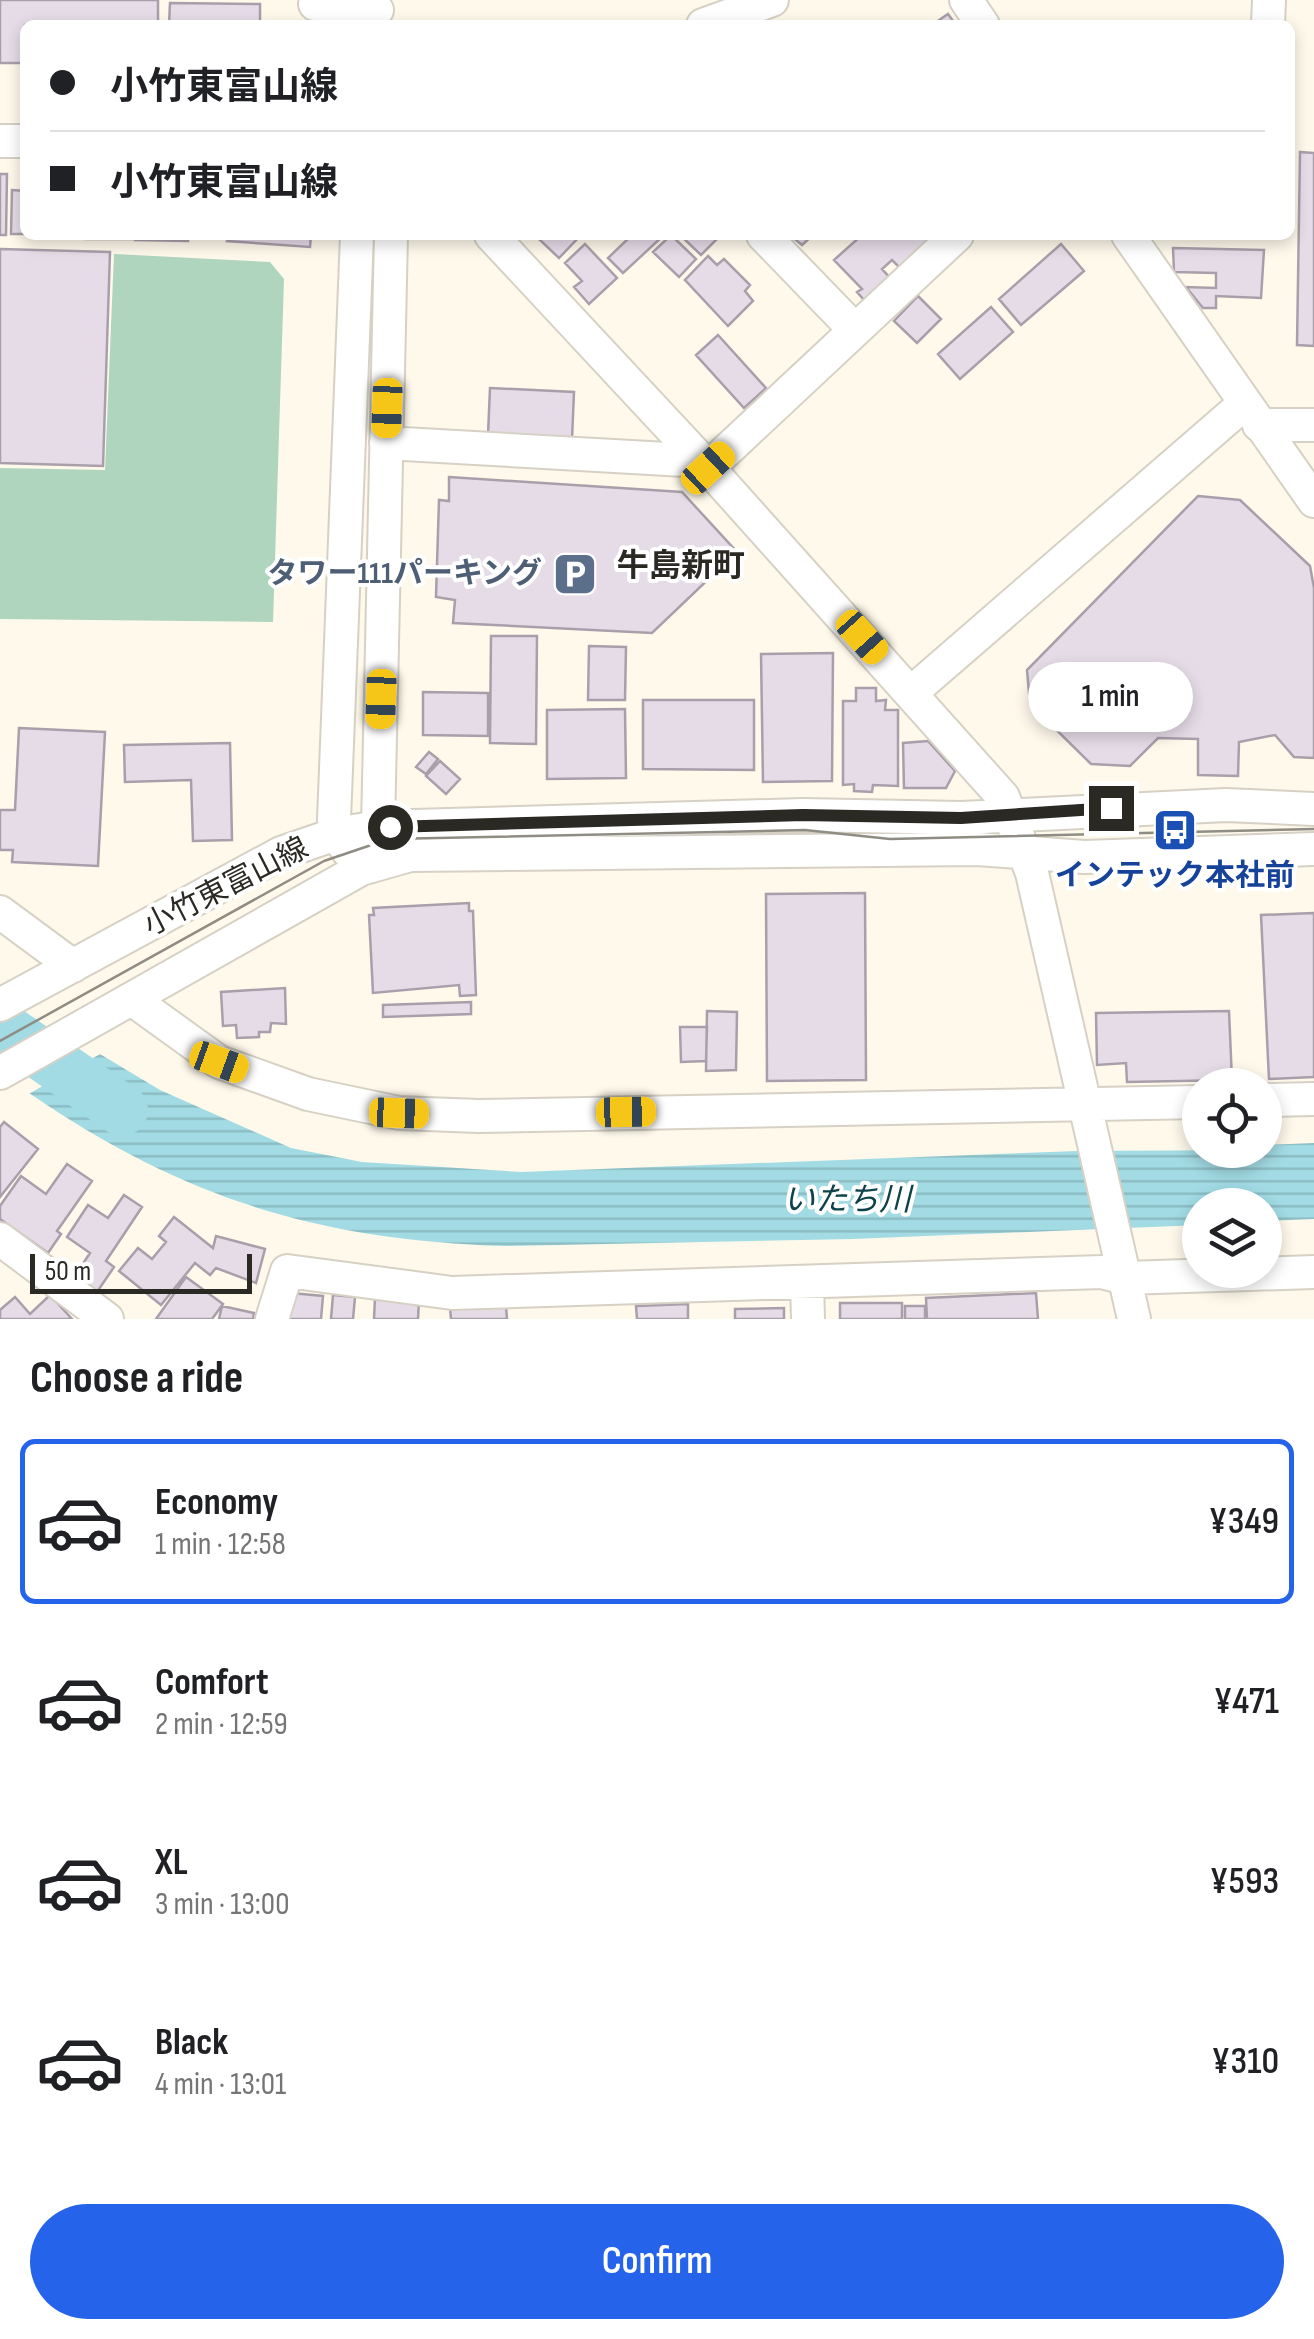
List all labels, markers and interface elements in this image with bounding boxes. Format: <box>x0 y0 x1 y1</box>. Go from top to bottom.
text: 小竹東富山線 <box>110 65 338 110</box>
text: 小竹東富山線 <box>110 161 338 206</box>
car <box>371 377 403 439</box>
car <box>676 437 740 499</box>
district label: 牛島新町 <box>617 547 745 586</box>
parking icon: タワー111パーキング <box>552 551 598 597</box>
place label: タワー111パーキング <box>268 556 542 592</box>
car <box>831 605 893 669</box>
callout: 1 min <box>1028 663 1194 733</box>
car <box>365 668 397 730</box>
text: 1 min <box>1081 677 1140 716</box>
route end <box>1089 786 1134 831</box>
route start <box>368 805 413 850</box>
bus stop icon: インテック本社前 <box>1152 807 1198 853</box>
street label: 小竹東富山線 <box>138 830 314 944</box>
place label: インテック本社前 <box>1055 858 1295 894</box>
car <box>186 1038 252 1086</box>
map controls <box>1182 1068 1282 1288</box>
button: locate <box>1182 1068 1282 1168</box>
car <box>596 1096 656 1128</box>
car <box>368 1097 430 1129</box>
water label: いたち川 <box>783 1181 914 1220</box>
button: layers <box>1182 1188 1282 1288</box>
scale bar <box>30 1249 252 1294</box>
text: 50 m <box>45 1255 91 1288</box>
text: Choose a ride <box>30 1351 243 1406</box>
icon: car <box>35 1477 125 1567</box>
text: Economy <box>155 1480 278 1525</box>
text: ¥349 <box>1209 1499 1279 1544</box>
text: 1 min · 12:58 <box>155 1525 286 1564</box>
icon: car <box>35 1657 125 1747</box>
text: Comfort <box>155 1660 269 1705</box>
text: ¥471 <box>1213 1679 1279 1724</box>
text: 2 min · 12:59 <box>155 1705 288 1744</box>
icon: car <box>35 1837 125 1927</box>
text: XL <box>155 1840 188 1885</box>
text: ¥593 <box>1210 1859 1279 1904</box>
text: 3 min · 13:00 <box>155 1885 289 1924</box>
icon: car <box>35 2017 125 2107</box>
text: Black <box>155 2020 228 2065</box>
text: ¥310 <box>1211 2039 1279 2084</box>
text: 4 min · 13:01 <box>155 2065 286 2104</box>
button: Confirm <box>30 2204 1284 2319</box>

